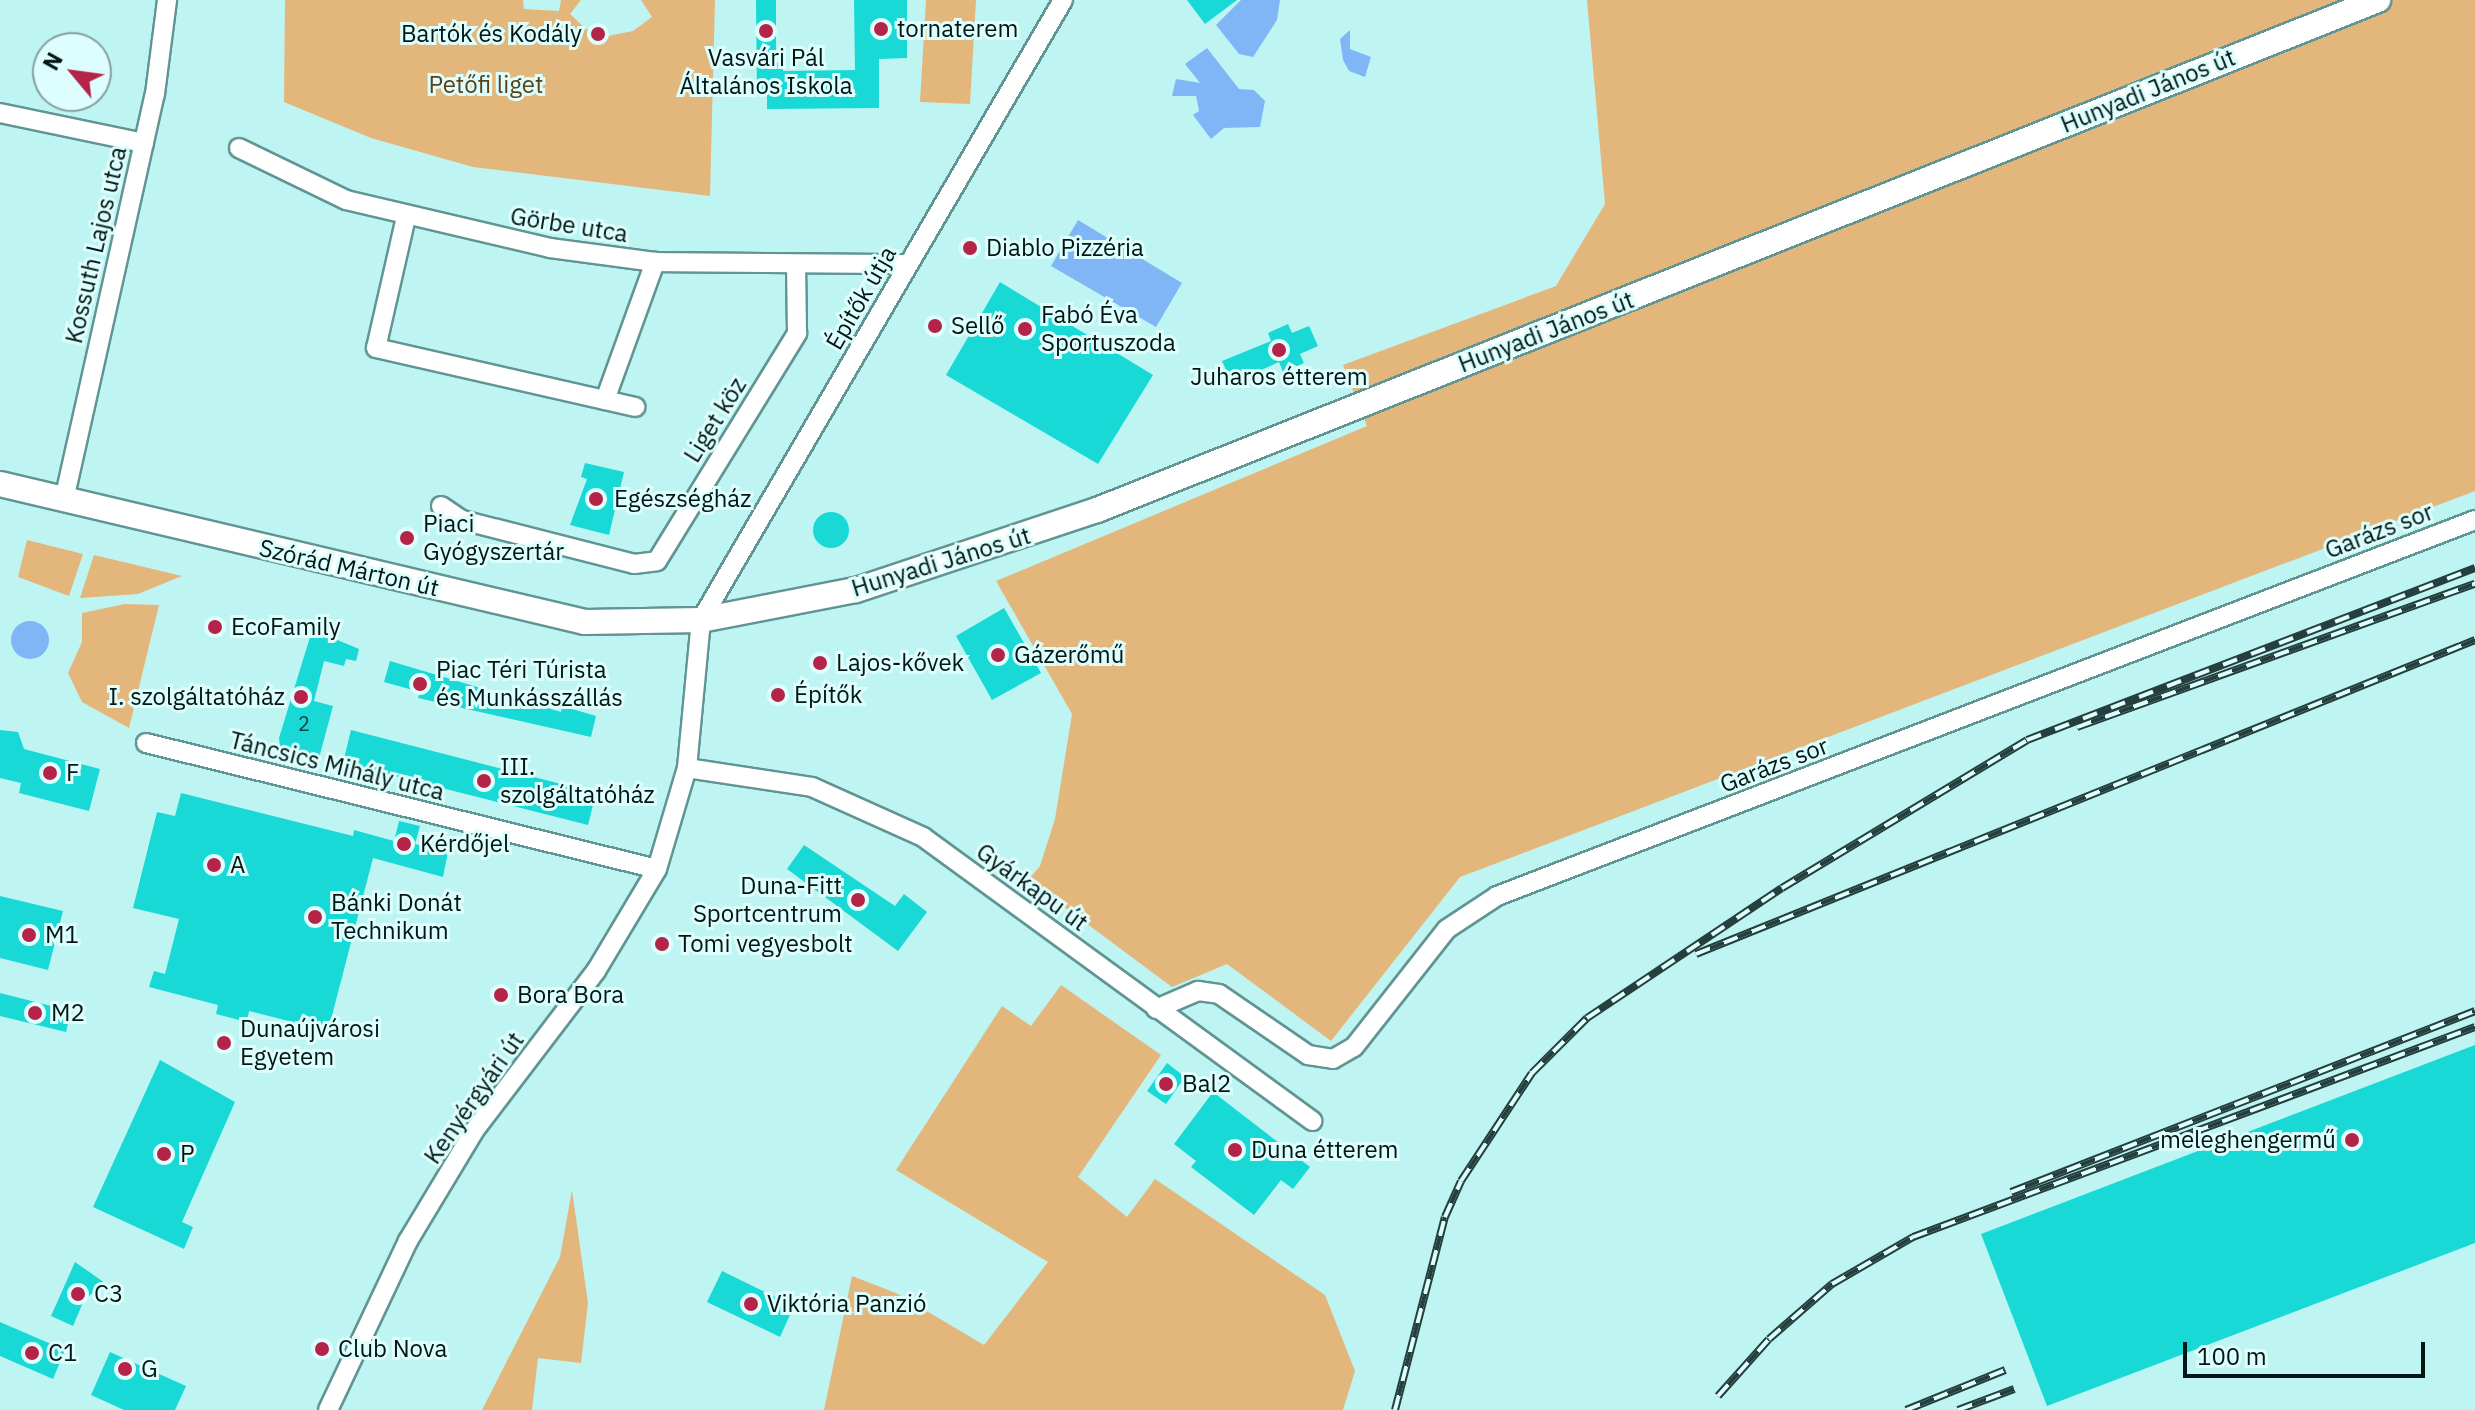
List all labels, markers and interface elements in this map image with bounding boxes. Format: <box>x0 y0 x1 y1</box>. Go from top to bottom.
place label: tornaterem <box>897 15 1018 43</box>
place label: Bartók és Kodály <box>401 20 582 48</box>
marker: tornaterem <box>872 20 890 38</box>
marker: Vasvári Pál Általános Iskola <box>757 22 775 40</box>
marker: Bartók és Kodály <box>589 25 607 43</box>
north arrow <box>32 32 112 112</box>
street label: Hunyadi János út <box>2057 43 2239 139</box>
place label: Vasvári Pál Általános Iskola <box>679 44 853 100</box>
text: N <box>36 47 69 75</box>
park label: Petőfi liget <box>429 71 543 99</box>
street label: Kossuth Lajos utca <box>59 144 133 346</box>
street label: Görbe utca <box>508 202 630 248</box>
place label: Diablo Pizzéria <box>986 234 1144 262</box>
marker: Diablo Pizzéria <box>961 239 979 257</box>
street label: Építők útja <box>820 241 902 355</box>
street label: Hunyadi János út <box>1454 285 1638 379</box>
place label: Fabó Éva Sportuszoda <box>1041 301 1176 357</box>
place label: Sellő <box>951 312 1004 340</box>
marker: Sellő <box>926 317 944 335</box>
marker: Fabó Éva Sportuszoda <box>1016 320 1034 338</box>
marker: Juharos étterem <box>1270 341 1288 359</box>
place label: Juharos étterem <box>1190 363 1368 391</box>
street label: Liget köz <box>678 372 752 468</box>
place label: Egészségház <box>614 485 751 513</box>
marker: Egészségház <box>585 488 607 510</box>
street label: Garázs sor <box>2321 497 2437 565</box>
place label: Piaci Gyógyszertár <box>423 510 564 566</box>
street label: Hunyadi János út <box>848 521 1034 603</box>
marker: Piaci Gyógyszertár <box>398 529 416 547</box>
street label: Szórád Márton út <box>256 533 442 603</box>
place label: EcoFamily <box>231 613 341 641</box>
marker: EcoFamily <box>206 618 224 636</box>
place label: Gázerőmű <box>1014 641 1124 669</box>
marker: Gázerőmű <box>989 646 1007 664</box>
place label: Lajos-kővek <box>836 649 964 677</box>
marker: Lajos-kővek <box>811 654 829 672</box>
place label: Piac Téri Túrista és Munkásszállás <box>436 656 623 712</box>
marker: Piac Téri Túrista és Munkásszállás <box>411 675 429 693</box>
place label: Építők <box>794 681 862 709</box>
place label: I. szolgáltatóház <box>108 683 285 711</box>
marker: Építők <box>769 686 787 704</box>
marker: I. szolgáltatóház <box>292 688 310 706</box>
house number: 2 <box>298 711 310 735</box>
street label: Táncsics Mihály utca <box>227 725 447 807</box>
street label: Garázs sor <box>1716 731 1832 799</box>
place label: III. szolgáltatóház <box>500 753 655 809</box>
place label: F <box>66 759 79 787</box>
marker: F <box>41 764 59 782</box>
marker: III. szolgáltatóház <box>475 772 493 790</box>
place label: Kérdőjel <box>420 830 510 858</box>
marker: Kérdőjel <box>395 835 413 853</box>
street label: Gyárkapu út <box>971 837 1093 937</box>
place label: A <box>230 851 245 879</box>
marker: A <box>205 856 223 874</box>
place label: Duna-Fitt Sportcentrum <box>693 872 842 928</box>
place label: Bánki Donát Technikum <box>331 889 462 945</box>
marker: Duna-Fitt Sportcentrum <box>849 891 867 909</box>
marker: Bánki Donát Technikum <box>306 908 324 926</box>
place label: M1 <box>45 921 79 949</box>
marker: M1 <box>20 926 38 944</box>
place label: Tomi vegyesbolt <box>678 930 853 958</box>
marker: Tomi vegyesbolt <box>653 935 671 953</box>
place label: Bora Bora <box>517 981 624 1009</box>
marker: Bora Bora <box>492 986 510 1004</box>
place label: M2 <box>51 999 85 1027</box>
marker: M2 <box>26 1004 44 1022</box>
place label: Dunaújvárosi Egyetem <box>240 1015 380 1071</box>
street label: Kenyérgyári út <box>418 1027 530 1169</box>
marker: Dunaújvárosi Egyetem <box>215 1034 233 1052</box>
place label: Bal2 <box>1182 1070 1231 1098</box>
marker: Bal2 <box>1157 1075 1175 1093</box>
place label: meleghengermű <box>2160 1126 2336 1154</box>
marker: meleghengermű <box>2343 1131 2361 1149</box>
place label: Duna étterem <box>1251 1136 1399 1164</box>
place label: P <box>180 1140 195 1168</box>
marker: Duna étterem <box>1226 1141 1244 1159</box>
marker: P <box>155 1145 173 1163</box>
place label: C3 <box>94 1280 123 1308</box>
marker: C3 <box>69 1285 87 1303</box>
place label: Viktória Panzió <box>767 1290 926 1318</box>
marker: Viktória Panzió <box>742 1295 760 1313</box>
scale bar <box>2187 1326 2429 1376</box>
place label: Club Nova <box>338 1335 447 1363</box>
place label: C1 <box>48 1339 77 1367</box>
marker: Club Nova <box>313 1340 331 1358</box>
text: 100 m <box>2197 1340 2267 1372</box>
marker: C1 <box>23 1344 41 1362</box>
place label: G <box>141 1355 158 1383</box>
marker: G <box>116 1360 134 1378</box>

